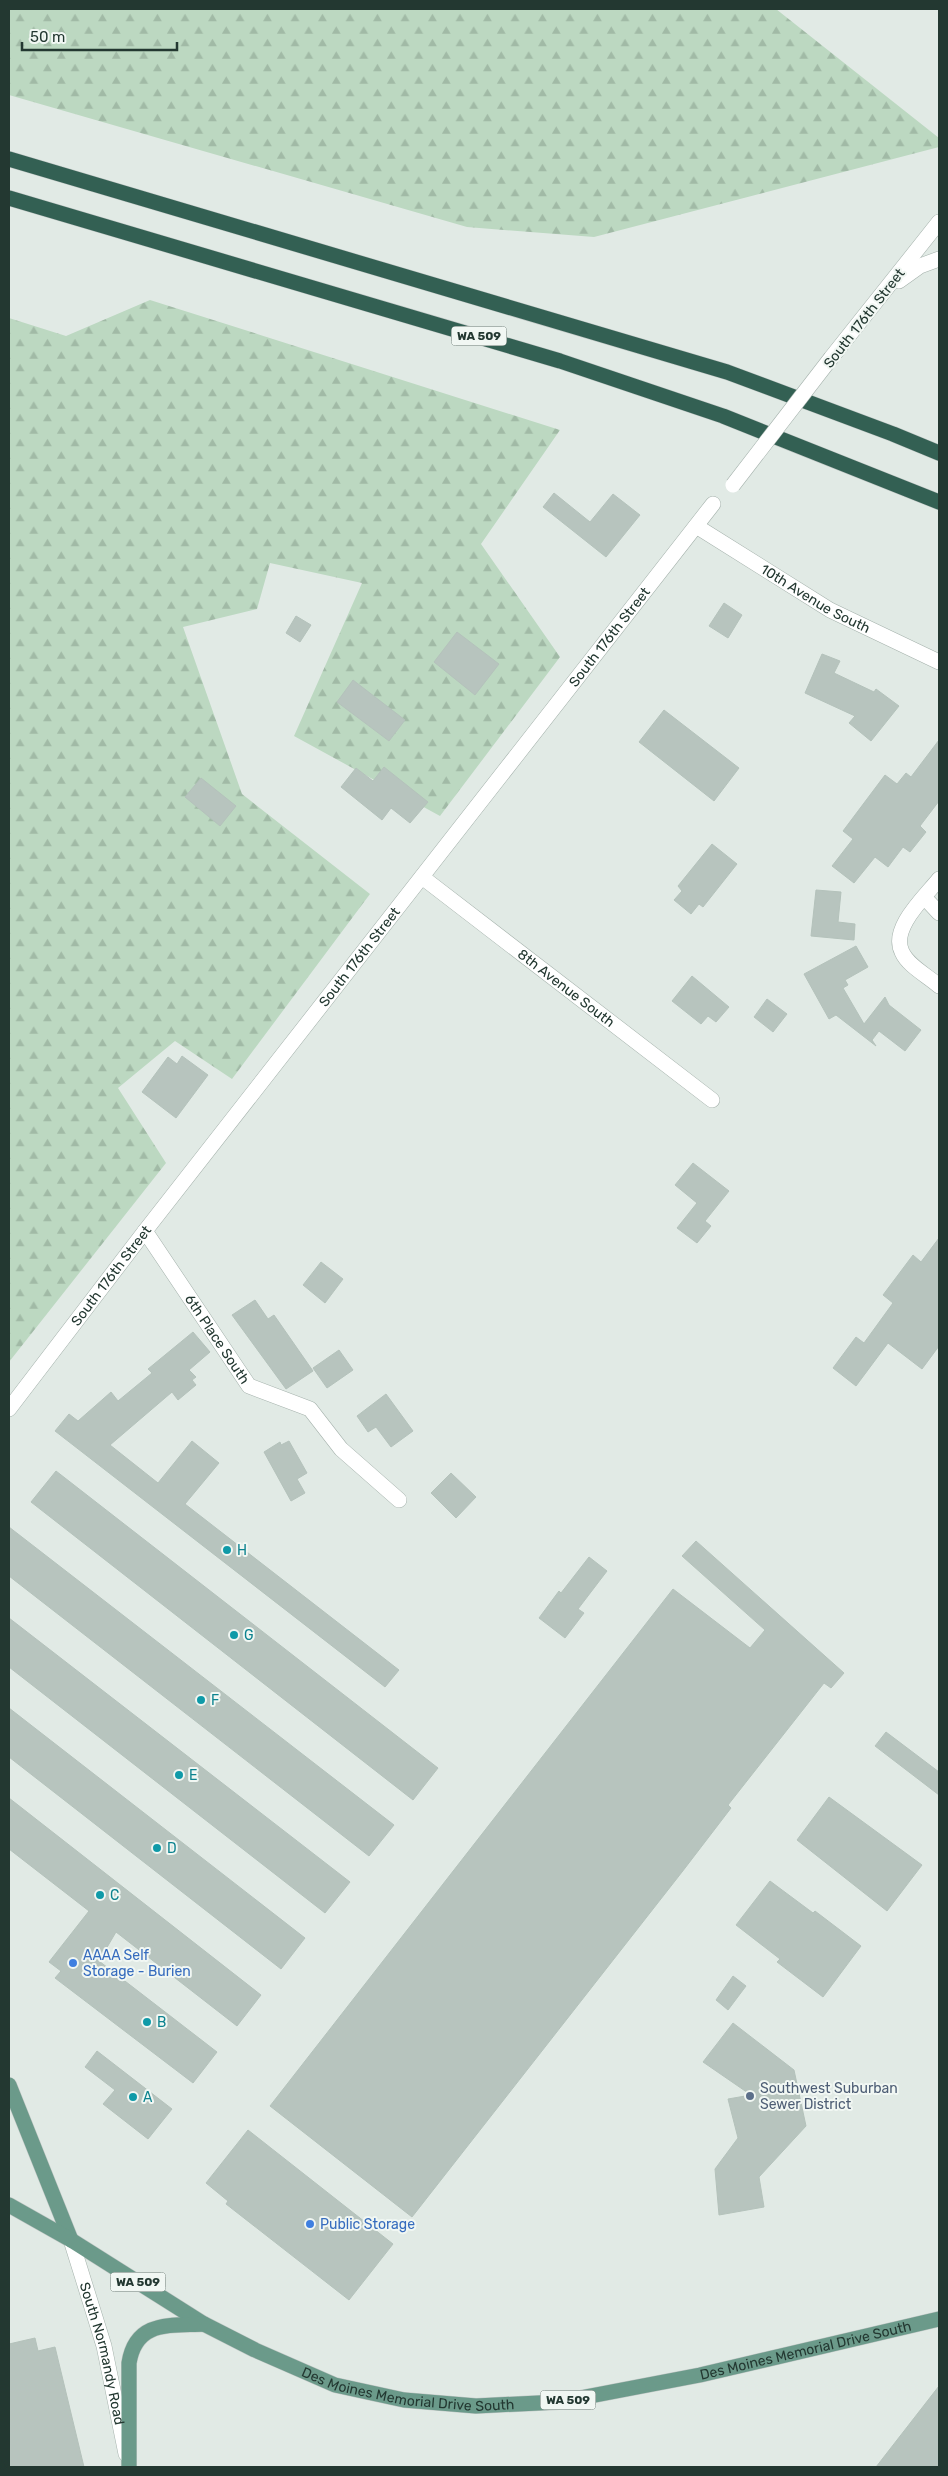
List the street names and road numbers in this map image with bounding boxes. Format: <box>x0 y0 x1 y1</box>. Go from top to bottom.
street label: South 176th Street <box>820 265 909 371</box>
road number: WA 509 <box>452 326 506 346</box>
street label: 10th Avenue South <box>757 561 873 637</box>
street label: South 176th Street <box>565 584 654 690</box>
street label: South 176th Street <box>315 903 404 1010</box>
street label: 8th Avenue South <box>514 946 618 1031</box>
street label: South 176th Street <box>68 1222 155 1329</box>
street label: 6th Place South <box>181 1291 253 1387</box>
road number: WA 509 <box>110 2272 166 2292</box>
street label: South Normandy Road <box>76 2280 128 2427</box>
street label: Des Moines Memorial Drive South <box>698 2318 913 2384</box>
street label: Des Moines Memorial Drive South <box>299 2363 515 2415</box>
road number: WA 509 <box>540 2390 596 2410</box>

